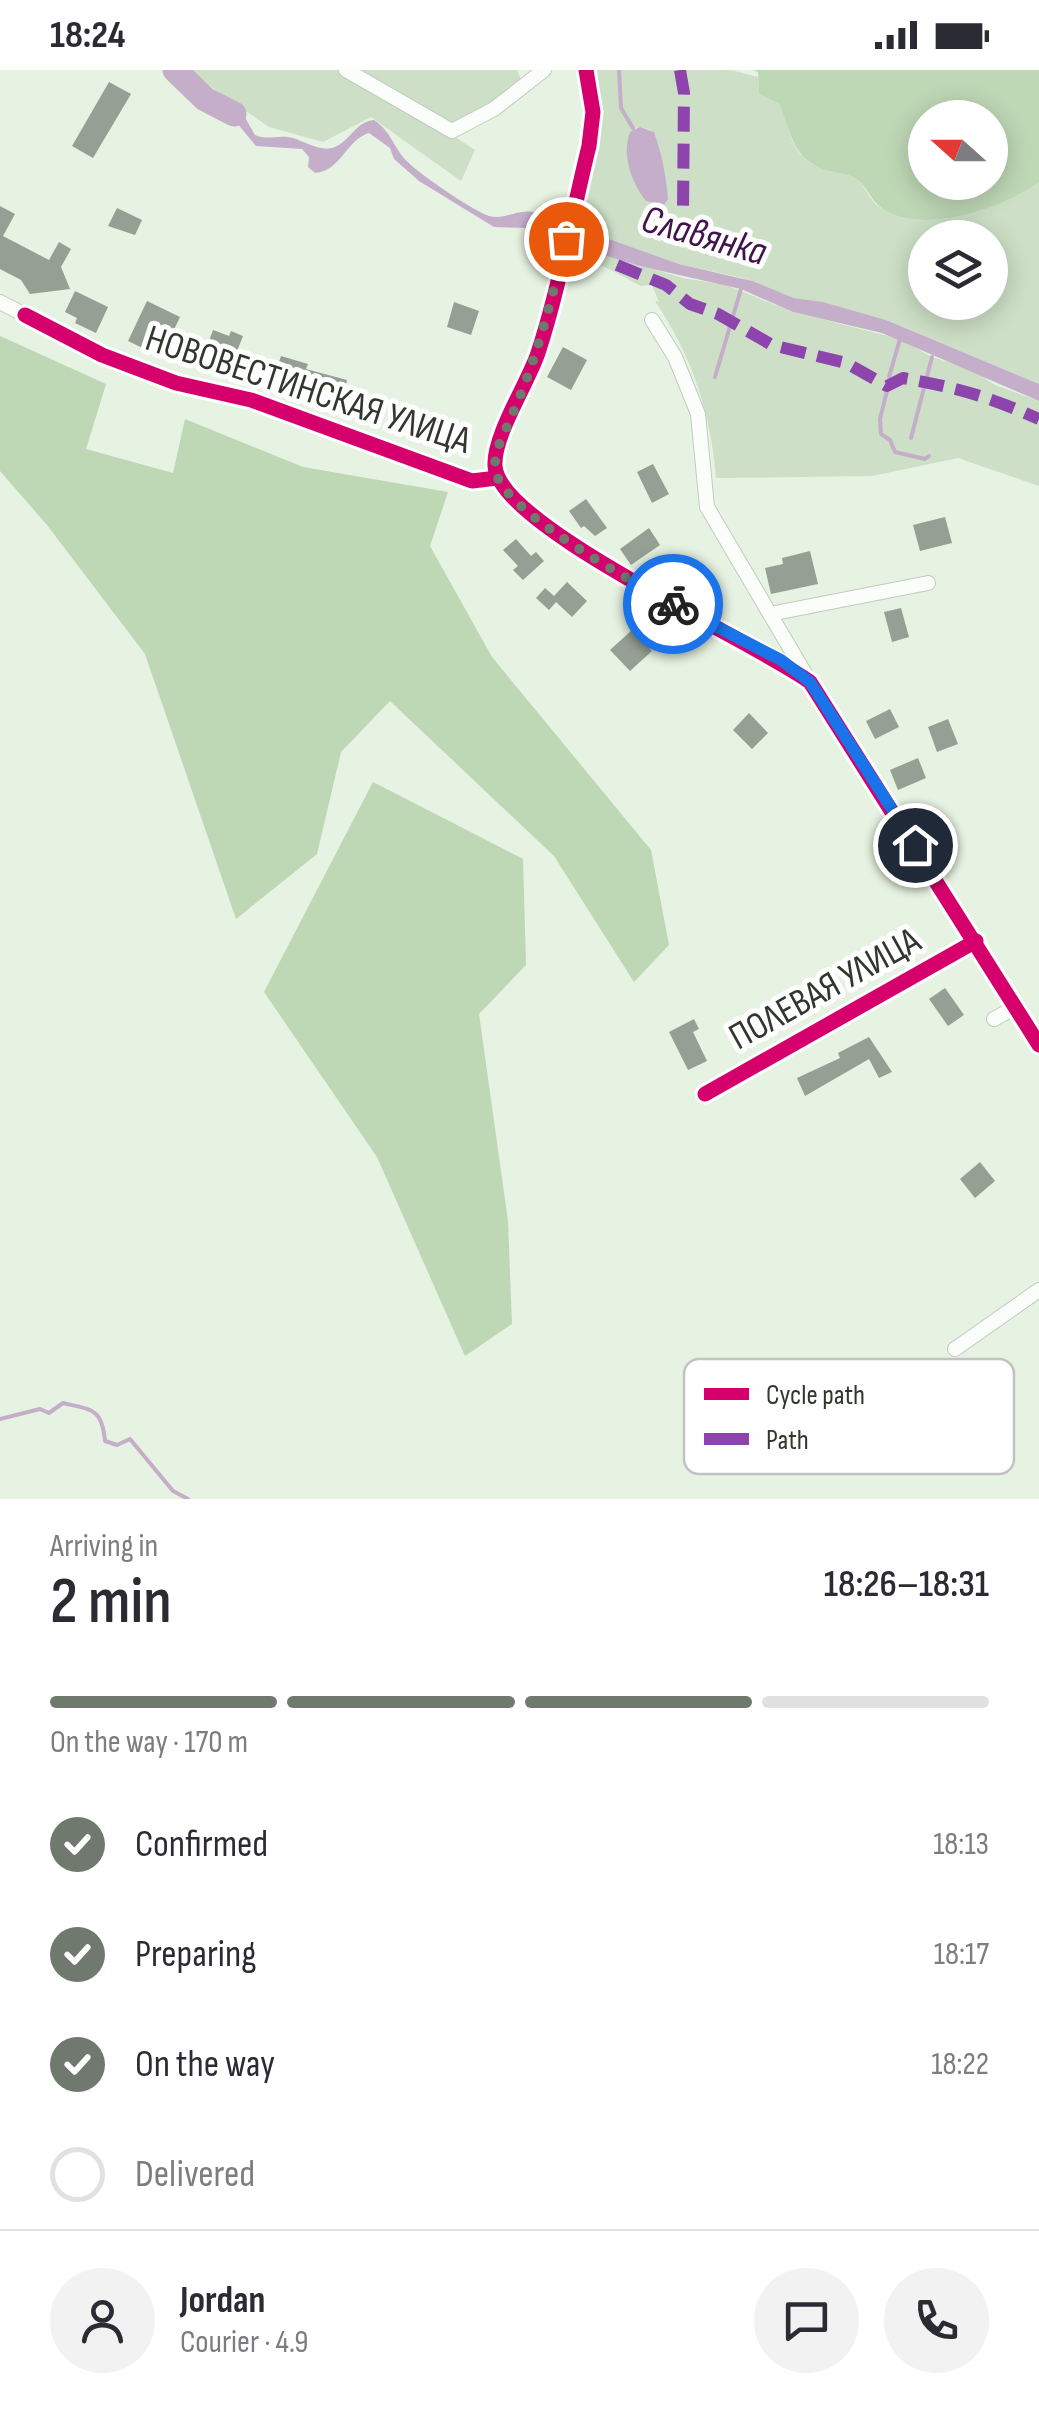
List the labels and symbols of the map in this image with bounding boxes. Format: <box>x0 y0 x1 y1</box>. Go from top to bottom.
north arrow <box>908 100 1008 200</box>
water label: Славянка <box>636 195 772 277</box>
pin <box>524 197 609 282</box>
street label: НОВОВЕСТИНСКАЯ УЛИЦА <box>140 316 477 464</box>
courier <box>623 554 723 654</box>
pin <box>873 803 958 888</box>
street label: ПОЛЕВАЯ УЛИЦА <box>722 918 929 1060</box>
legend <box>684 1359 1014 1474</box>
text: Cycle path <box>766 1379 865 1412</box>
text: Path <box>766 1424 809 1457</box>

